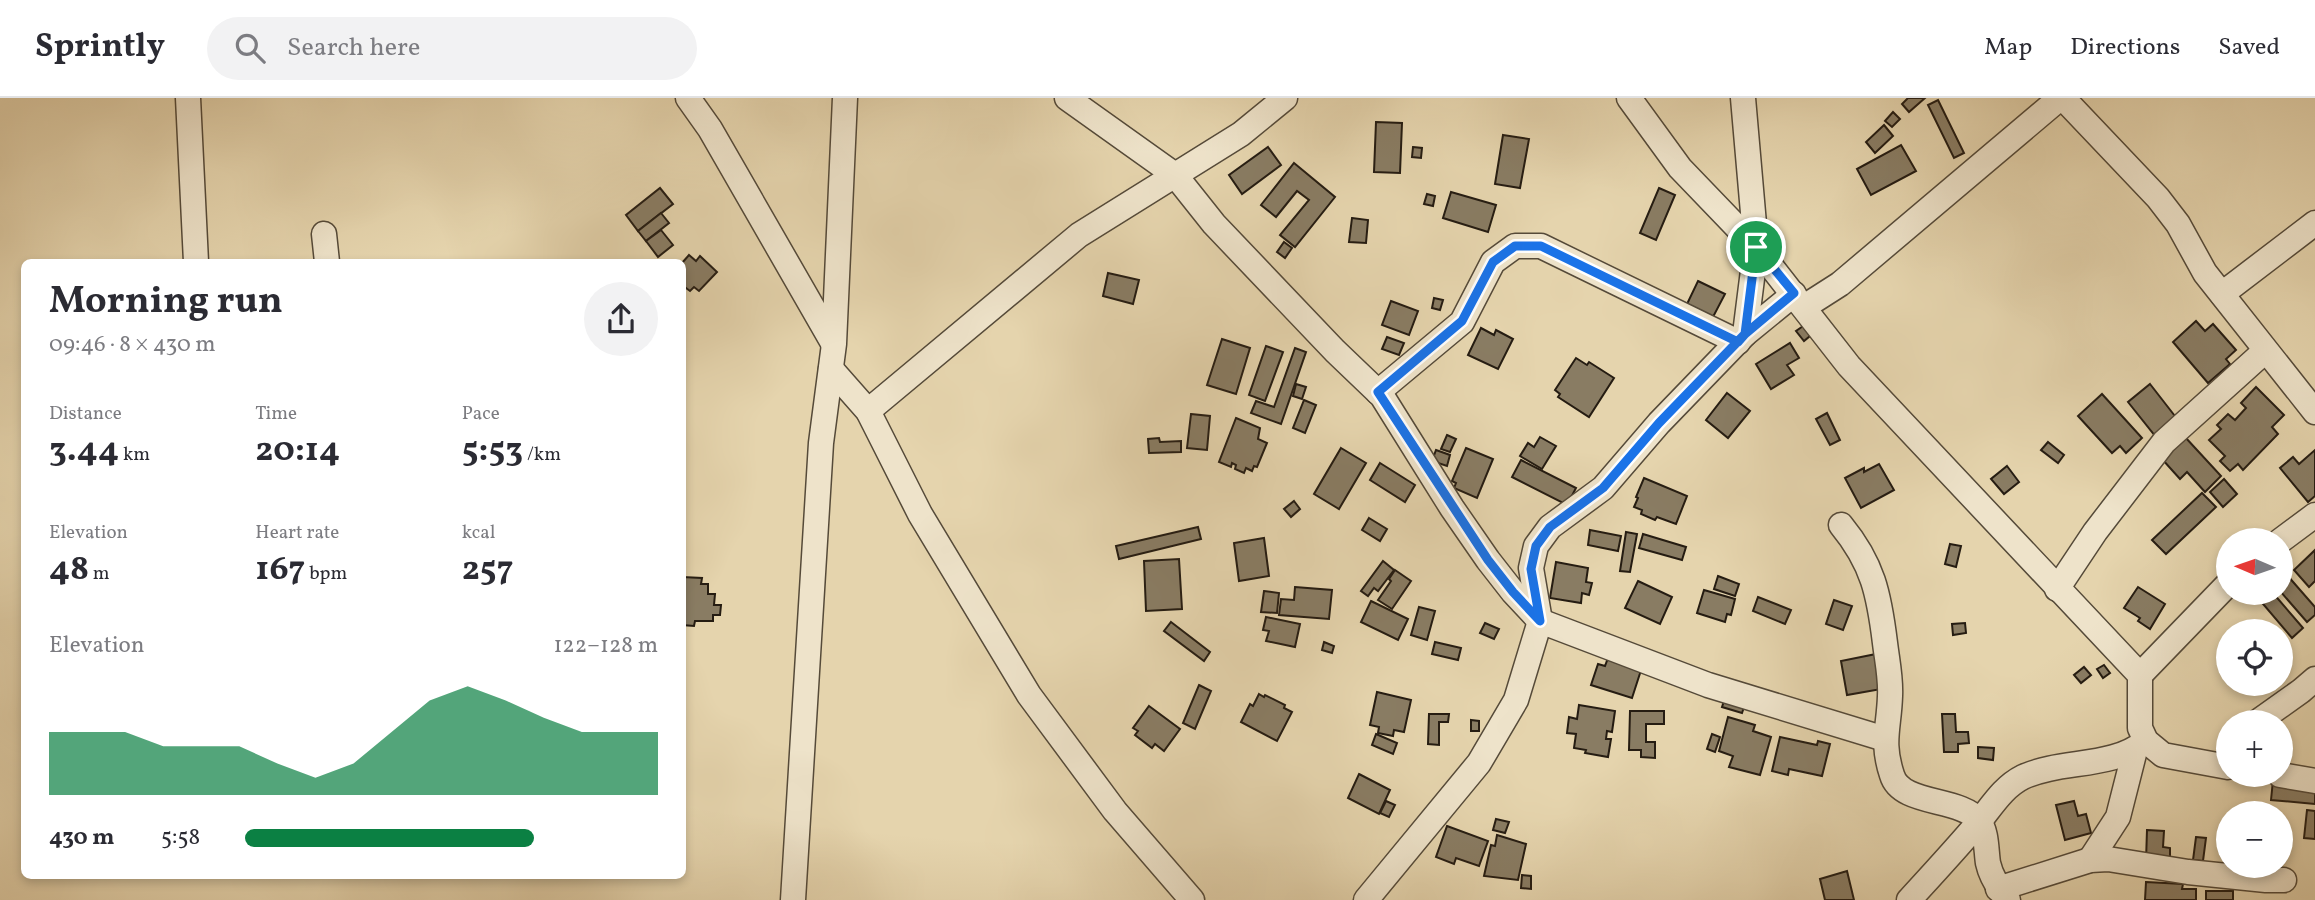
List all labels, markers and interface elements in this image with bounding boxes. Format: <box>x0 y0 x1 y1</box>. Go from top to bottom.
search box <box>207 17 697 80</box>
text: Sprintly <box>35 25 165 71</box>
icon: search <box>231 29 269 67</box>
text: Search here <box>287 30 420 66</box>
text: Map <box>1984 31 2032 65</box>
text: Directions <box>2070 31 2180 65</box>
text: Saved <box>2218 31 2280 65</box>
pin <box>1726 217 1786 277</box>
icon: arrive <box>1737 228 1775 266</box>
text: Morning run <box>49 276 283 329</box>
button: share <box>584 282 658 356</box>
text: 09:46 · 8 × 430 m <box>49 329 216 361</box>
text: Distance <box>49 401 122 427</box>
text: Time <box>255 401 297 427</box>
text: Pace <box>462 401 500 427</box>
text: 3.44 <box>49 427 119 475</box>
text: 20:14 <box>255 427 340 475</box>
text: 5:53 <box>462 427 523 475</box>
text: km <box>119 442 150 468</box>
text: /km <box>523 442 561 468</box>
text: Elevation <box>49 520 128 546</box>
text: Heart rate <box>255 520 339 546</box>
text: kcal <box>462 520 495 546</box>
north arrow <box>2216 528 2292 606</box>
map controls <box>2216 528 2293 878</box>
text: 48 <box>49 546 89 594</box>
text: 167 <box>255 546 305 594</box>
text: 257 <box>462 546 513 594</box>
text: m <box>89 561 110 587</box>
text: bpm <box>305 561 347 587</box>
button: locate <box>2216 619 2293 696</box>
text: Elevation <box>49 630 145 662</box>
text: 122–128 m <box>553 630 658 662</box>
button: + <box>2216 710 2293 787</box>
button: − <box>2216 801 2293 878</box>
text: 430 m <box>49 822 115 854</box>
text: 5:58 <box>161 822 200 854</box>

